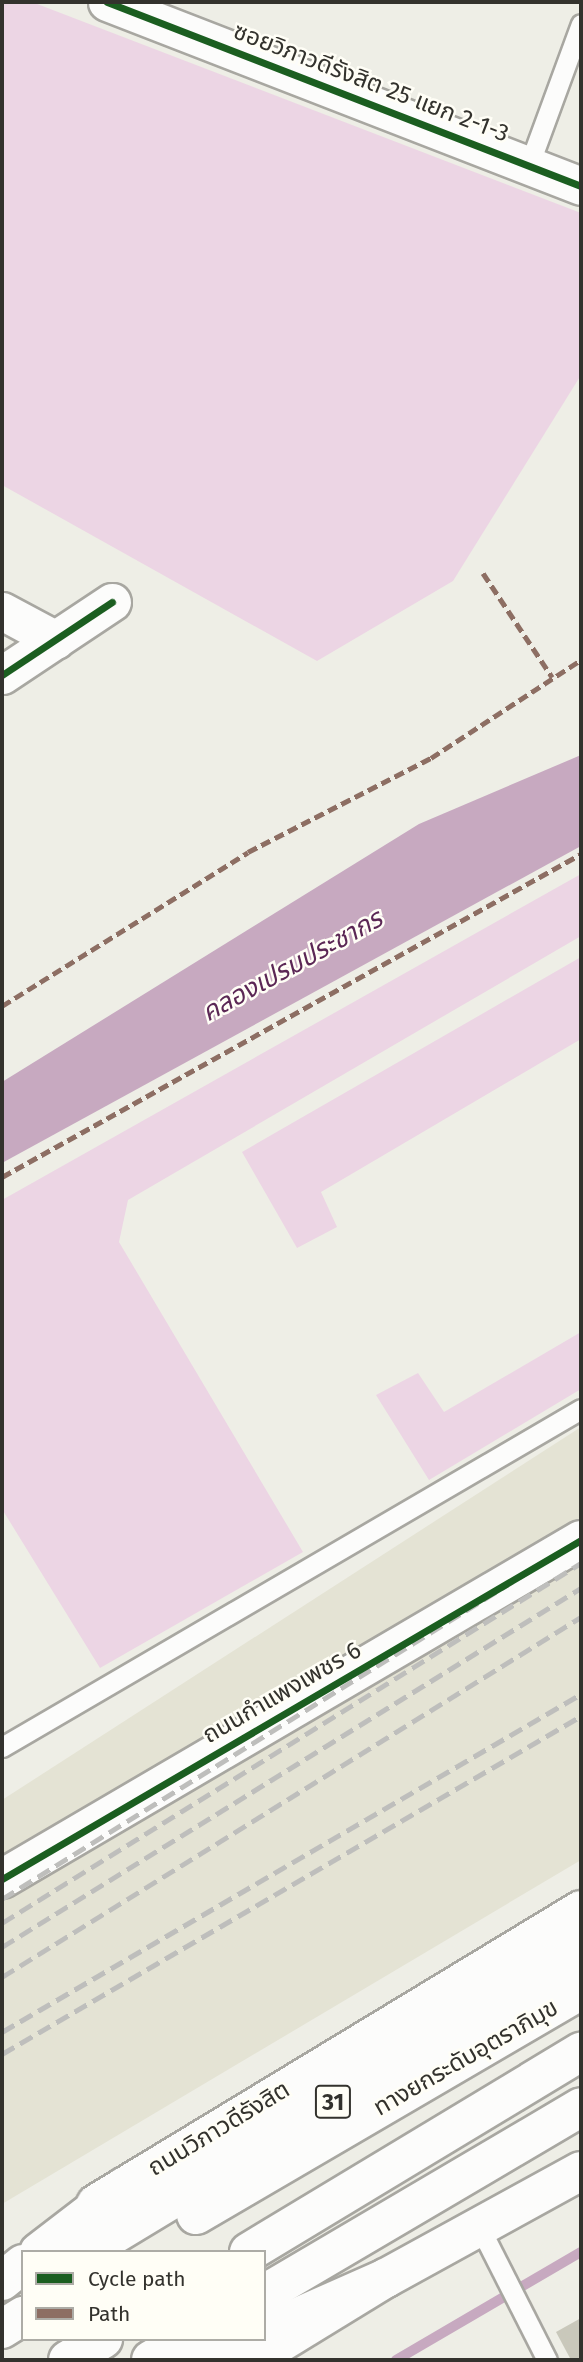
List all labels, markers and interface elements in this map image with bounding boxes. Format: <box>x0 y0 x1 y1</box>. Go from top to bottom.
street label: ซอยวิภาวดีรังสิต 25 แยก 2-1-3 <box>229 17 513 149</box>
water label: คลองเปรมประชากร <box>196 903 388 1029</box>
street label: ถนนกำแพงเพชร 6 <box>198 1636 366 1750</box>
street label: ทางยกระดับอุตราภิมุข <box>369 1994 563 2122</box>
street label: ถนนวิภาวดีรังสิต <box>143 2075 295 2183</box>
road number: 31 <box>314 2082 352 2122</box>
legend <box>21 2250 266 2341</box>
text: Cycle path <box>88 2266 186 2292</box>
text: Path <box>88 2301 130 2327</box>

